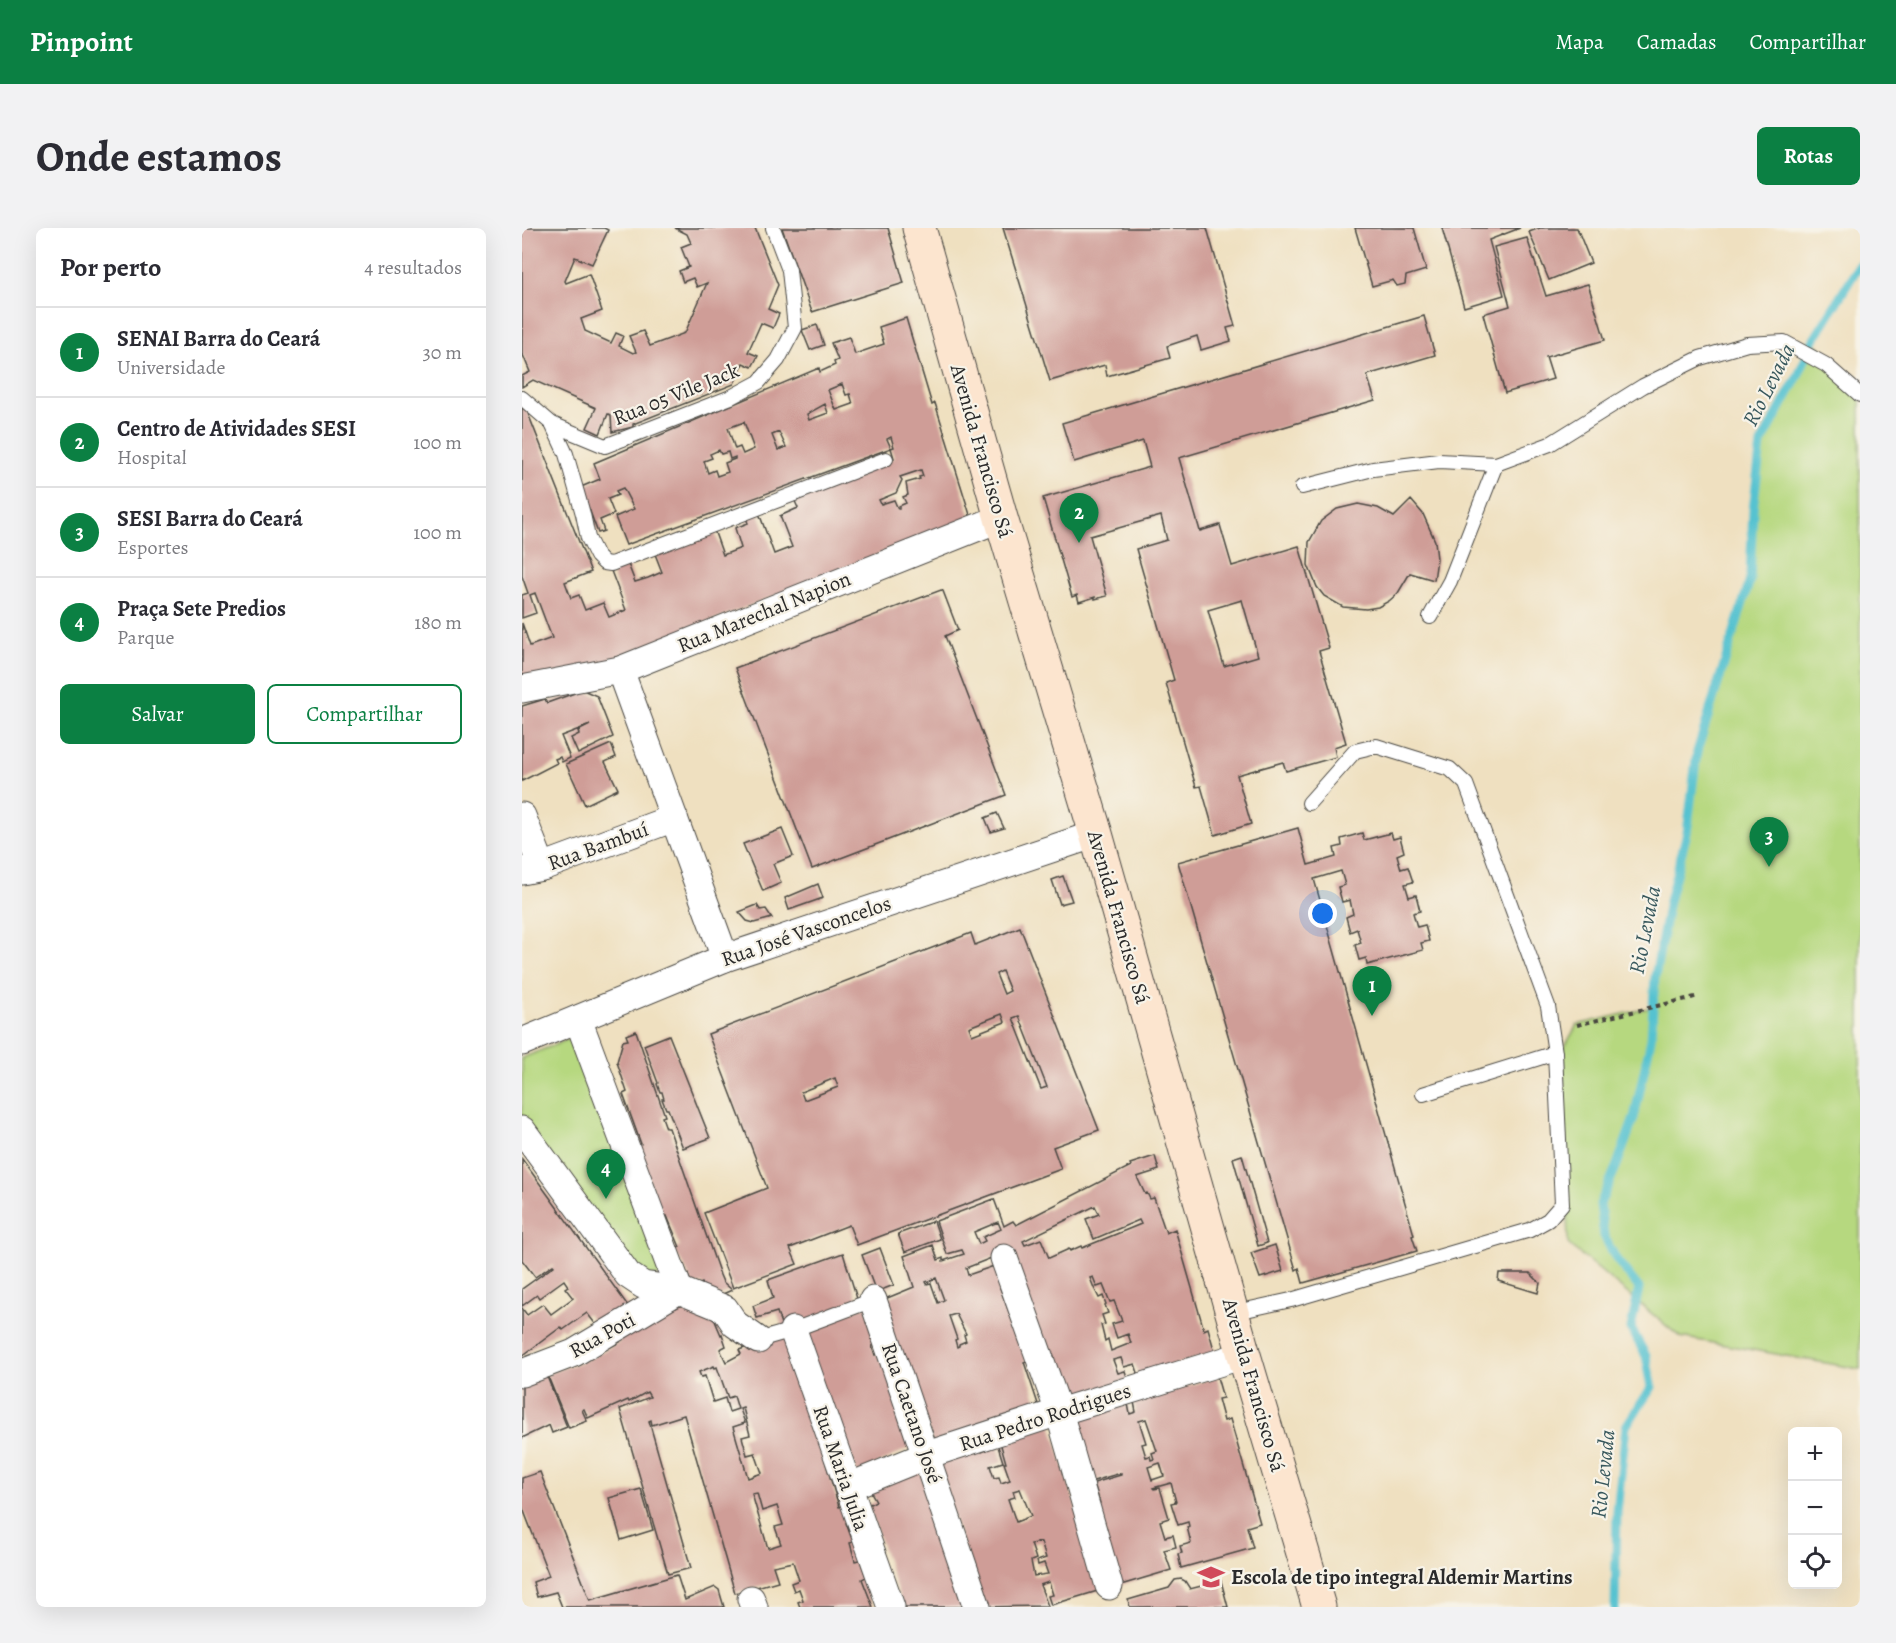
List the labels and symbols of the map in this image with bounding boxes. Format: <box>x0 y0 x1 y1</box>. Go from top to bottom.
water label: Rio Levada <box>1735 339 1803 431</box>
street label: Rua 05 Vile Jack <box>609 356 744 432</box>
street label: Avenida Francisco Sá <box>944 360 1020 541</box>
pin: 2 <box>1060 494 1098 543</box>
street label: Rua Marechal Napion <box>673 564 855 660</box>
street label: Rua Bambuí <box>544 815 652 877</box>
pin: 3 <box>1750 818 1788 867</box>
street label: Avenida Francisco Sá <box>1081 826 1157 1007</box>
water label: Rio Levada <box>1622 883 1668 977</box>
street label: Rua José Vasconcelos <box>717 889 895 973</box>
your location <box>1308 899 1337 928</box>
pin: 1 <box>1352 966 1392 1016</box>
pin: 4 <box>586 1150 626 1199</box>
street label: Avenida Francisco Sá <box>1216 1294 1292 1475</box>
street label: Rua Poti <box>564 1305 640 1365</box>
street label: Rua Caetano José <box>875 1339 949 1487</box>
street label: Rua Pedro Rodrigues <box>956 1376 1134 1458</box>
street label: Rua Maria Julia <box>806 1401 876 1535</box>
water label: Rio Levada <box>1583 1428 1623 1520</box>
school or university icon: Escola de tipo integral Aldemir Martins <box>1196 1562 1226 1592</box>
place label: Escola de tipo integral Aldemir Martins <box>1231 1563 1573 1591</box>

